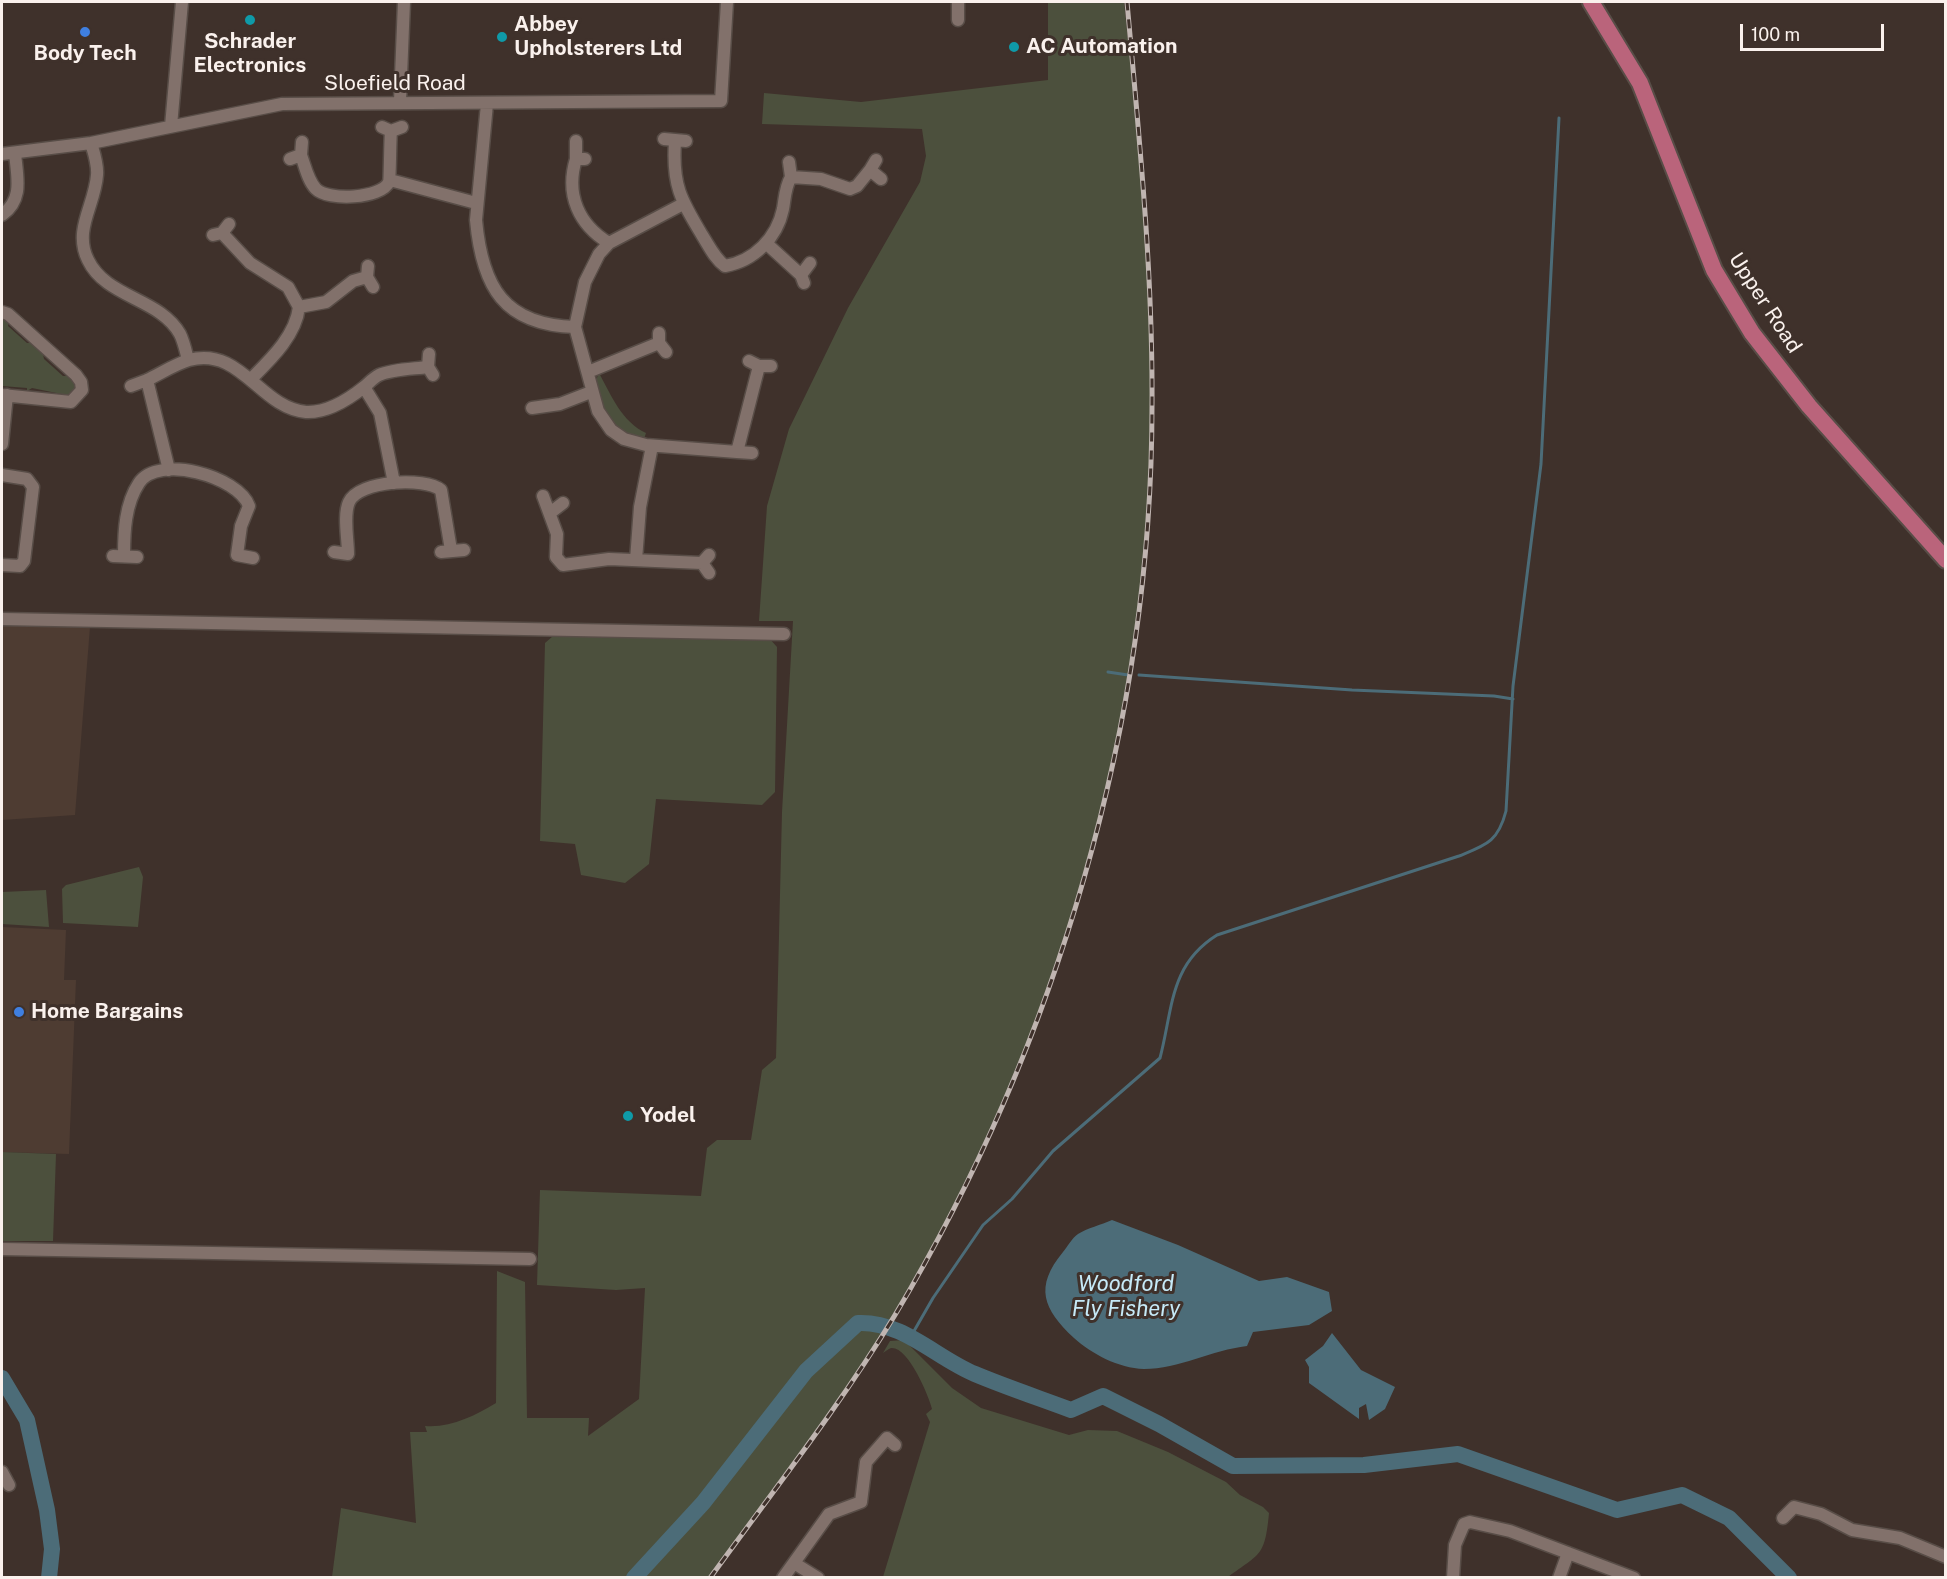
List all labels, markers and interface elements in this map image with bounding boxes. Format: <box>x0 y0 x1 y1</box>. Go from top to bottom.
place label: Abbey Upholsterers Ltd <box>514 12 682 62</box>
scale bar <box>1743 12 1887 50</box>
marker: Schrader Electronics <box>243 13 257 27</box>
text: 100 m <box>1751 24 1800 45</box>
marker: Body Tech <box>78 25 92 39</box>
place label: Schrader Electronics <box>194 29 306 79</box>
marker: Abbey Upholsterers Ltd <box>495 30 509 44</box>
place label: AC Automation <box>1026 34 1177 60</box>
marker: AC Automation <box>1007 40 1021 54</box>
place label: Body Tech <box>33 41 137 67</box>
street label: Sloefield Road <box>324 71 466 97</box>
street label: Upper Road <box>1723 248 1807 358</box>
place label: Home Bargains <box>31 999 183 1025</box>
marker: Home Bargains <box>12 1005 26 1019</box>
place label: Yodel <box>640 1103 696 1129</box>
marker: Yodel <box>621 1109 635 1123</box>
water label: Woodford Fly Fishery <box>1072 1271 1180 1322</box>

